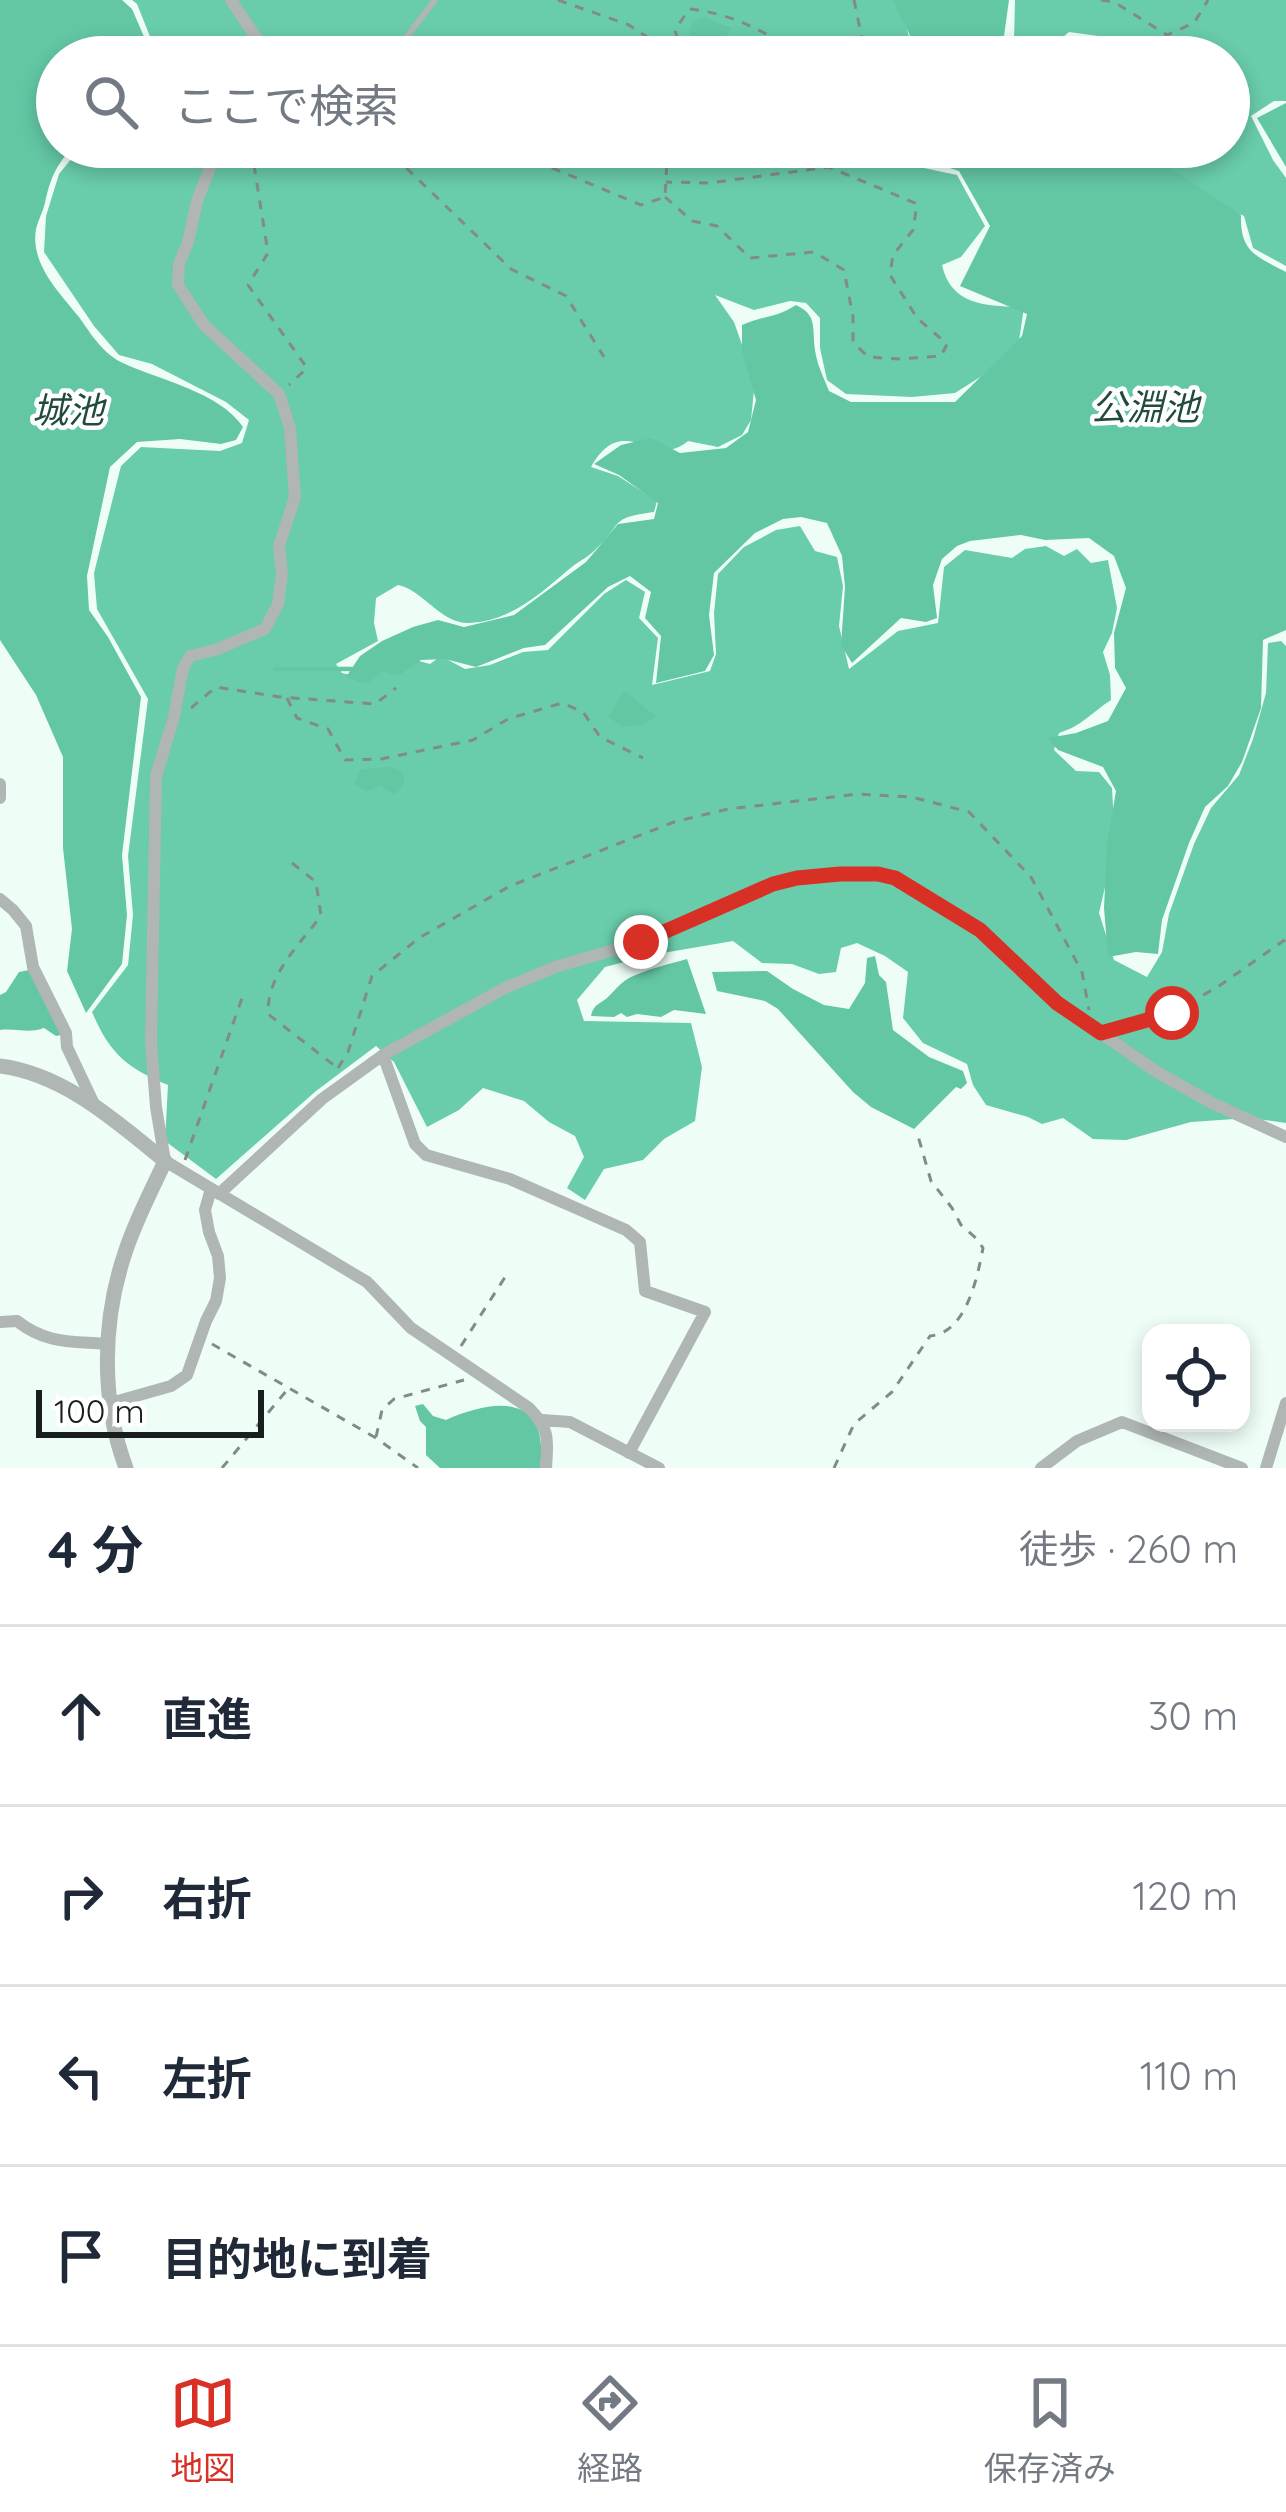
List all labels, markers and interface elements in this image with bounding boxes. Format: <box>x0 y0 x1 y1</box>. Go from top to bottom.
search box <box>36 36 1250 168</box>
icon: search <box>78 69 144 135</box>
text: ここで検索 <box>174 77 399 133</box>
water label: 公淵池 <box>1091 384 1202 429</box>
water label: 城池 <box>32 387 107 432</box>
route end <box>614 915 668 969</box>
route start <box>1145 986 1199 1040</box>
map controls <box>1142 1324 1250 1432</box>
button: locate <box>1142 1324 1250 1432</box>
scale bar <box>36 1384 264 1437</box>
text: 100 m <box>54 1390 145 1431</box>
text: 4 分 <box>48 1517 143 1581</box>
text: 徒歩 · 260 m <box>1019 1524 1238 1573</box>
icon: ahead <box>48 1683 114 1749</box>
text: 直進 <box>162 1690 252 1746</box>
text: 30 m <box>1148 1691 1238 1740</box>
icon: right <box>48 1863 114 1929</box>
text: 右折 <box>162 1870 252 1926</box>
text: 120 m <box>1133 1871 1238 1920</box>
icon: left <box>48 2043 114 2109</box>
text: 左折 <box>162 2050 252 2106</box>
text: 110 m <box>1140 2051 1238 2100</box>
icon: arrive <box>48 2223 114 2289</box>
text: 目的地に到着 <box>162 2230 432 2286</box>
tab: 地図 <box>170 2370 236 2490</box>
tab: 経路 <box>577 2370 643 2490</box>
tab: 保存済み <box>984 2370 1116 2490</box>

